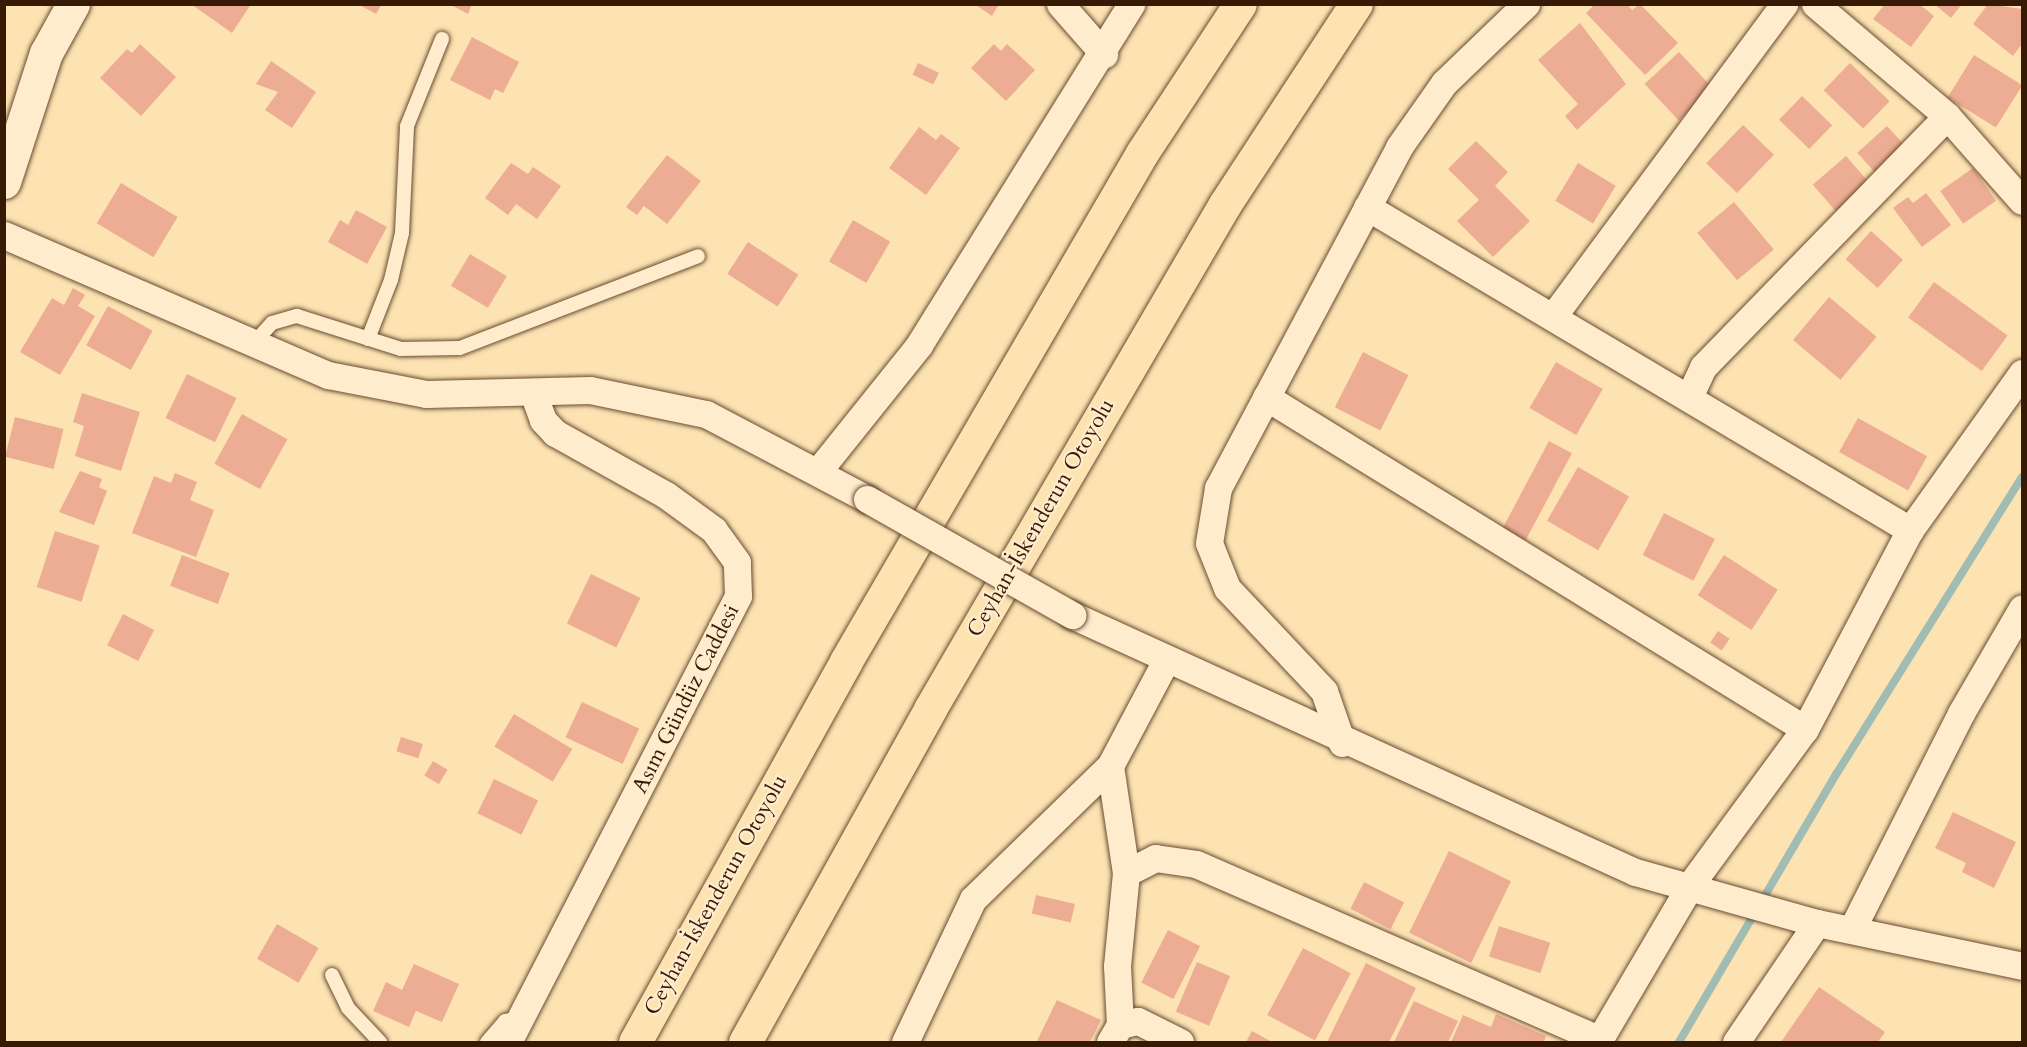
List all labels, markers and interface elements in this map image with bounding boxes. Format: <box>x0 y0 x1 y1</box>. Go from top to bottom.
street label: Ceyhan-İskenderun Otoyolu <box>962 394 1120 642</box>
street label: Asım Gündüz Caddesi <box>627 600 745 798</box>
street label: Ceyhan-İskenderun Otoyolu <box>639 770 793 1020</box>

